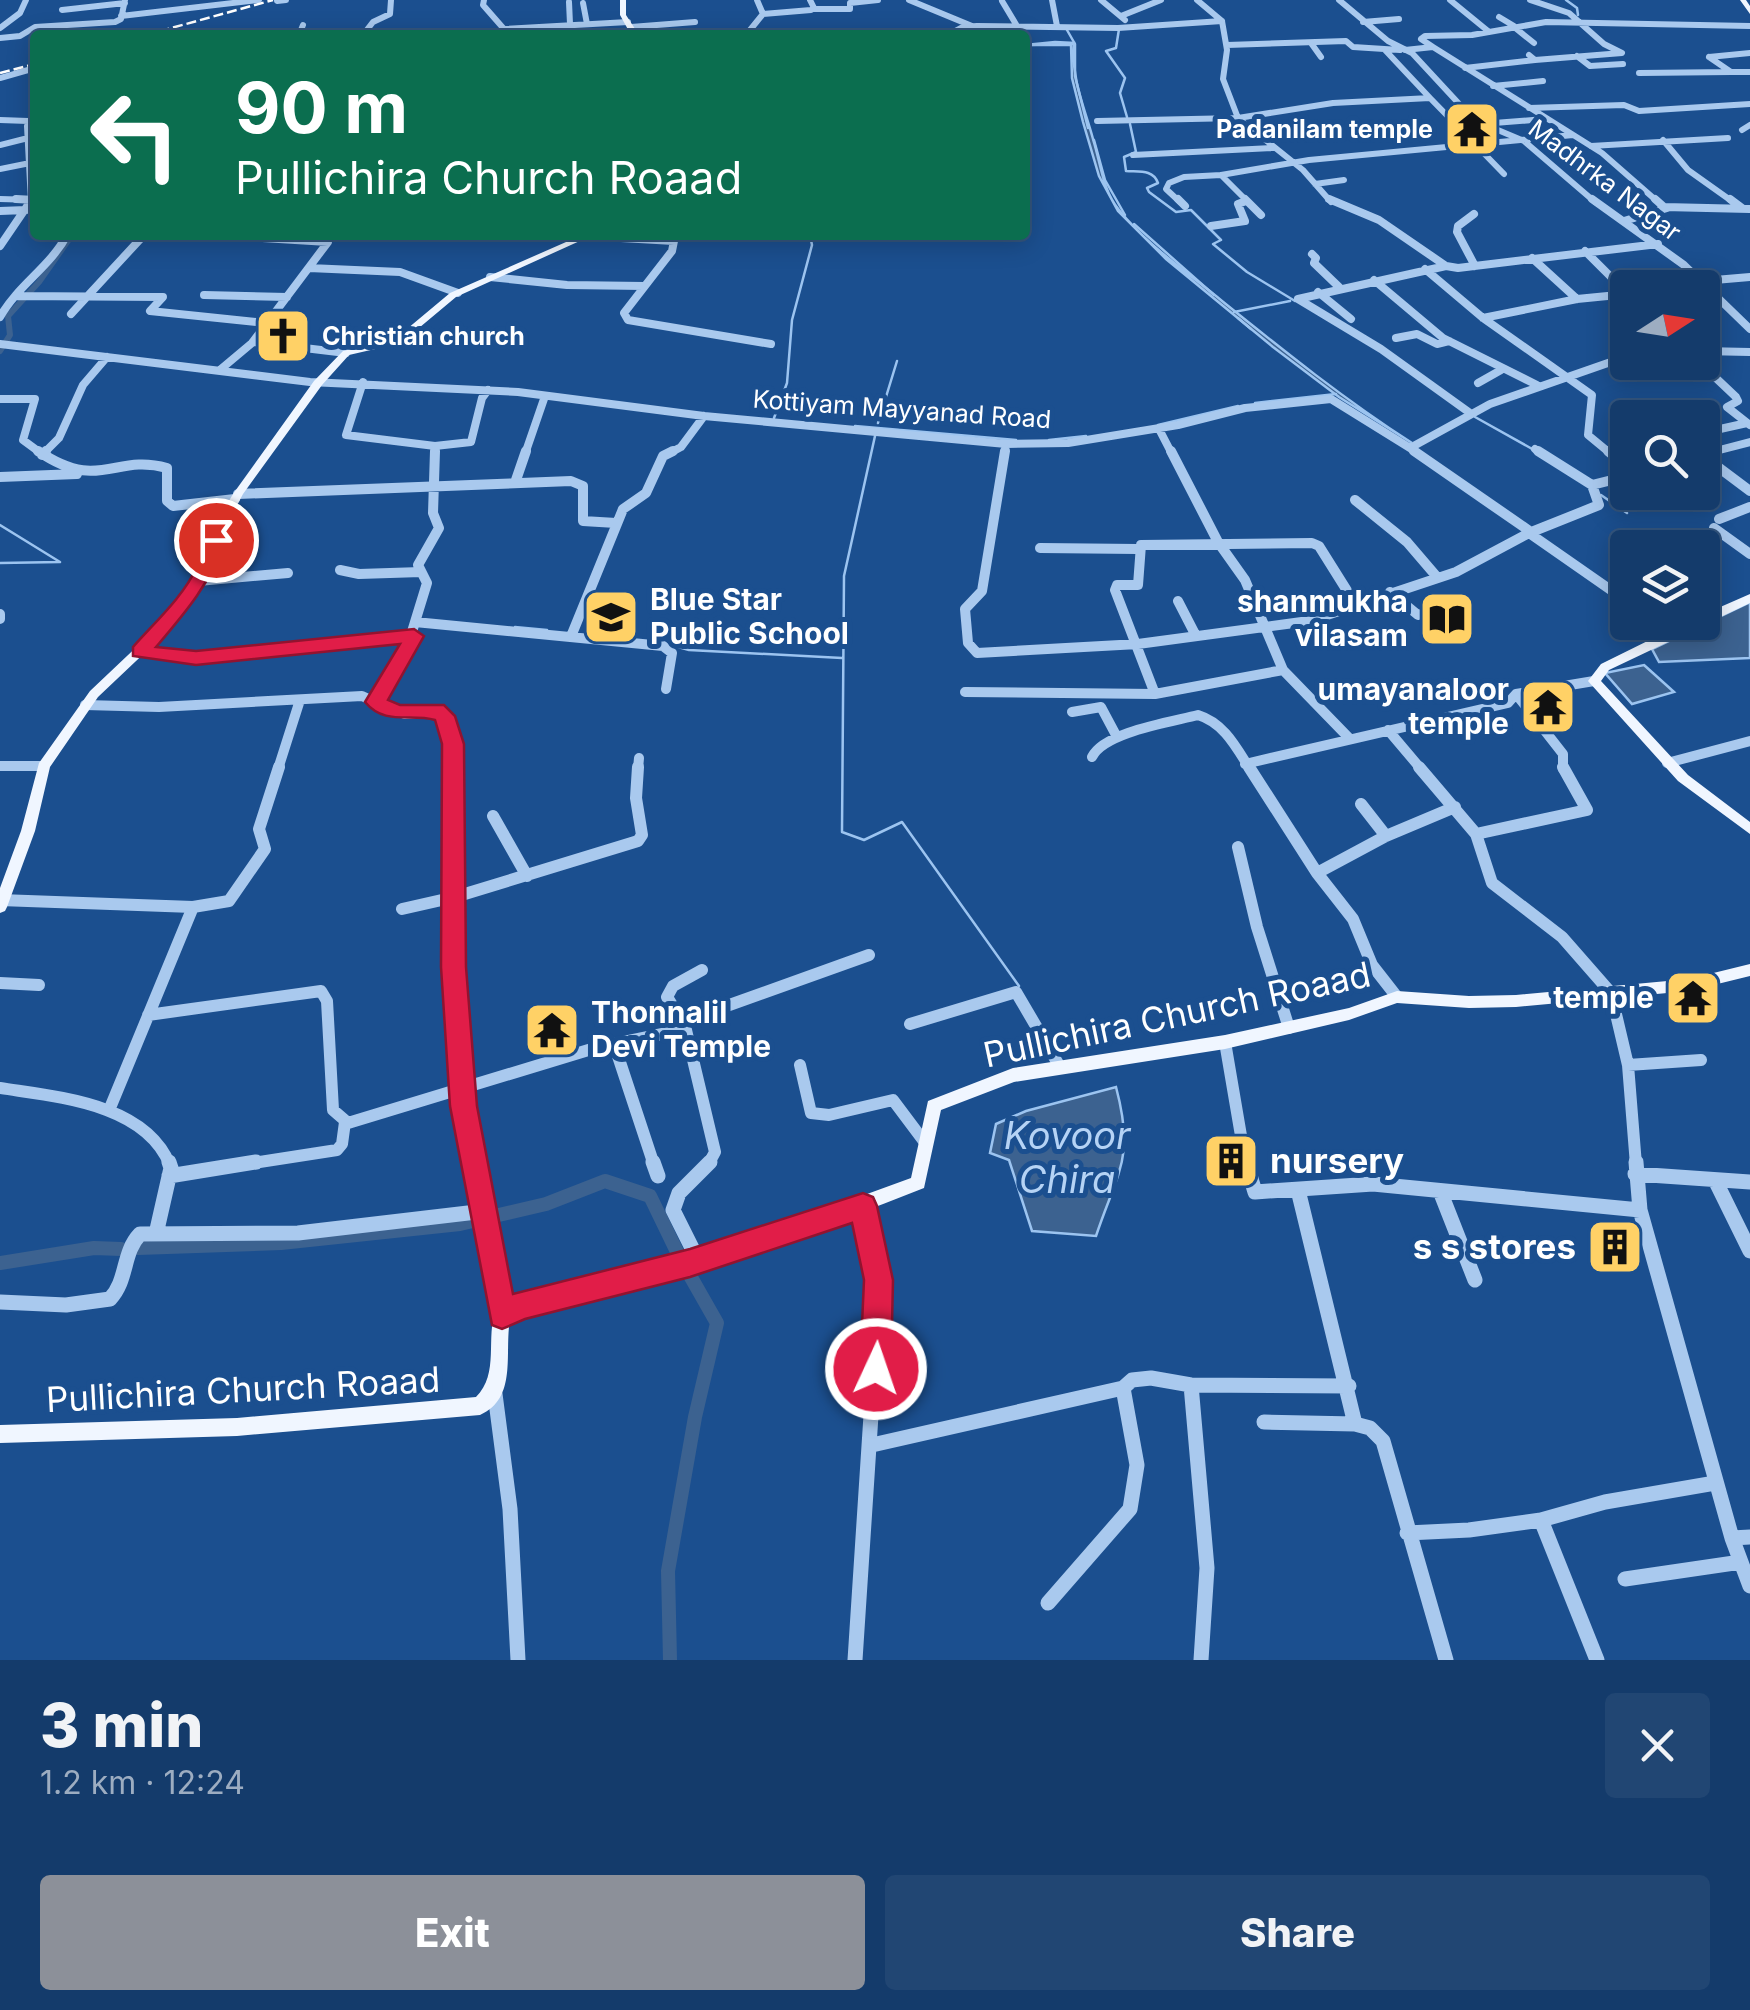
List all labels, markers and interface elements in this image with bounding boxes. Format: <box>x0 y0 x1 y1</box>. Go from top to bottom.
text: 90 m <box>235 65 408 150</box>
icon: left <box>70 70 200 200</box>
temple icon: Padanilam temple <box>1442 99 1502 159</box>
street label: Madhrka Nagar <box>1523 113 1687 247</box>
place label: Padanilam temple <box>1216 114 1433 144</box>
text: Pullichira Church Roaad <box>235 150 742 205</box>
north arrow <box>1610 270 1720 380</box>
map controls <box>1610 270 1720 640</box>
church icon: Christian church <box>253 306 313 366</box>
place label: Christian church <box>322 321 525 351</box>
street label: Kottiyam Mayyanad Road <box>752 384 1052 434</box>
button: search <box>1610 400 1720 510</box>
pin <box>174 498 259 583</box>
icon: arrive <box>189 513 244 568</box>
button: layers <box>1610 530 1720 640</box>
place label: Blue Star Public School <box>650 581 849 651</box>
place label: shanmukha vilasam <box>1237 583 1408 653</box>
school or university icon: Blue Star Public School <box>581 587 641 647</box>
library icon: shanmukha vilasam <box>1417 589 1477 649</box>
place label: umayanaloor temple <box>1318 671 1509 741</box>
temple icon: umayanaloor temple <box>1518 677 1578 737</box>
street label: Pullichira Church Roaad <box>979 952 1374 1076</box>
temple icon: temple <box>1663 968 1723 1028</box>
place label: temple <box>1553 979 1654 1015</box>
place label: Thonnalil Devi Temple <box>591 994 771 1064</box>
temple icon: Thonnalil Devi Temple <box>522 1000 582 1060</box>
water label: Kovoor Chira <box>1004 1112 1132 1202</box>
building icon: nursery <box>1201 1131 1261 1191</box>
place label: nursery <box>1270 1139 1404 1181</box>
building icon: s s stores <box>1585 1217 1645 1277</box>
place label: s s stores <box>1413 1225 1576 1267</box>
position arrow <box>824 1317 928 1421</box>
street label: Pullichira Church Roaad <box>45 1358 441 1420</box>
text: 3 min <box>40 1689 203 1761</box>
button: close <box>1605 1693 1710 1798</box>
text: 1.2 km · 12:24 <box>40 1763 245 1802</box>
button: Exit <box>40 1875 865 1990</box>
button: Share <box>885 1875 1710 1990</box>

